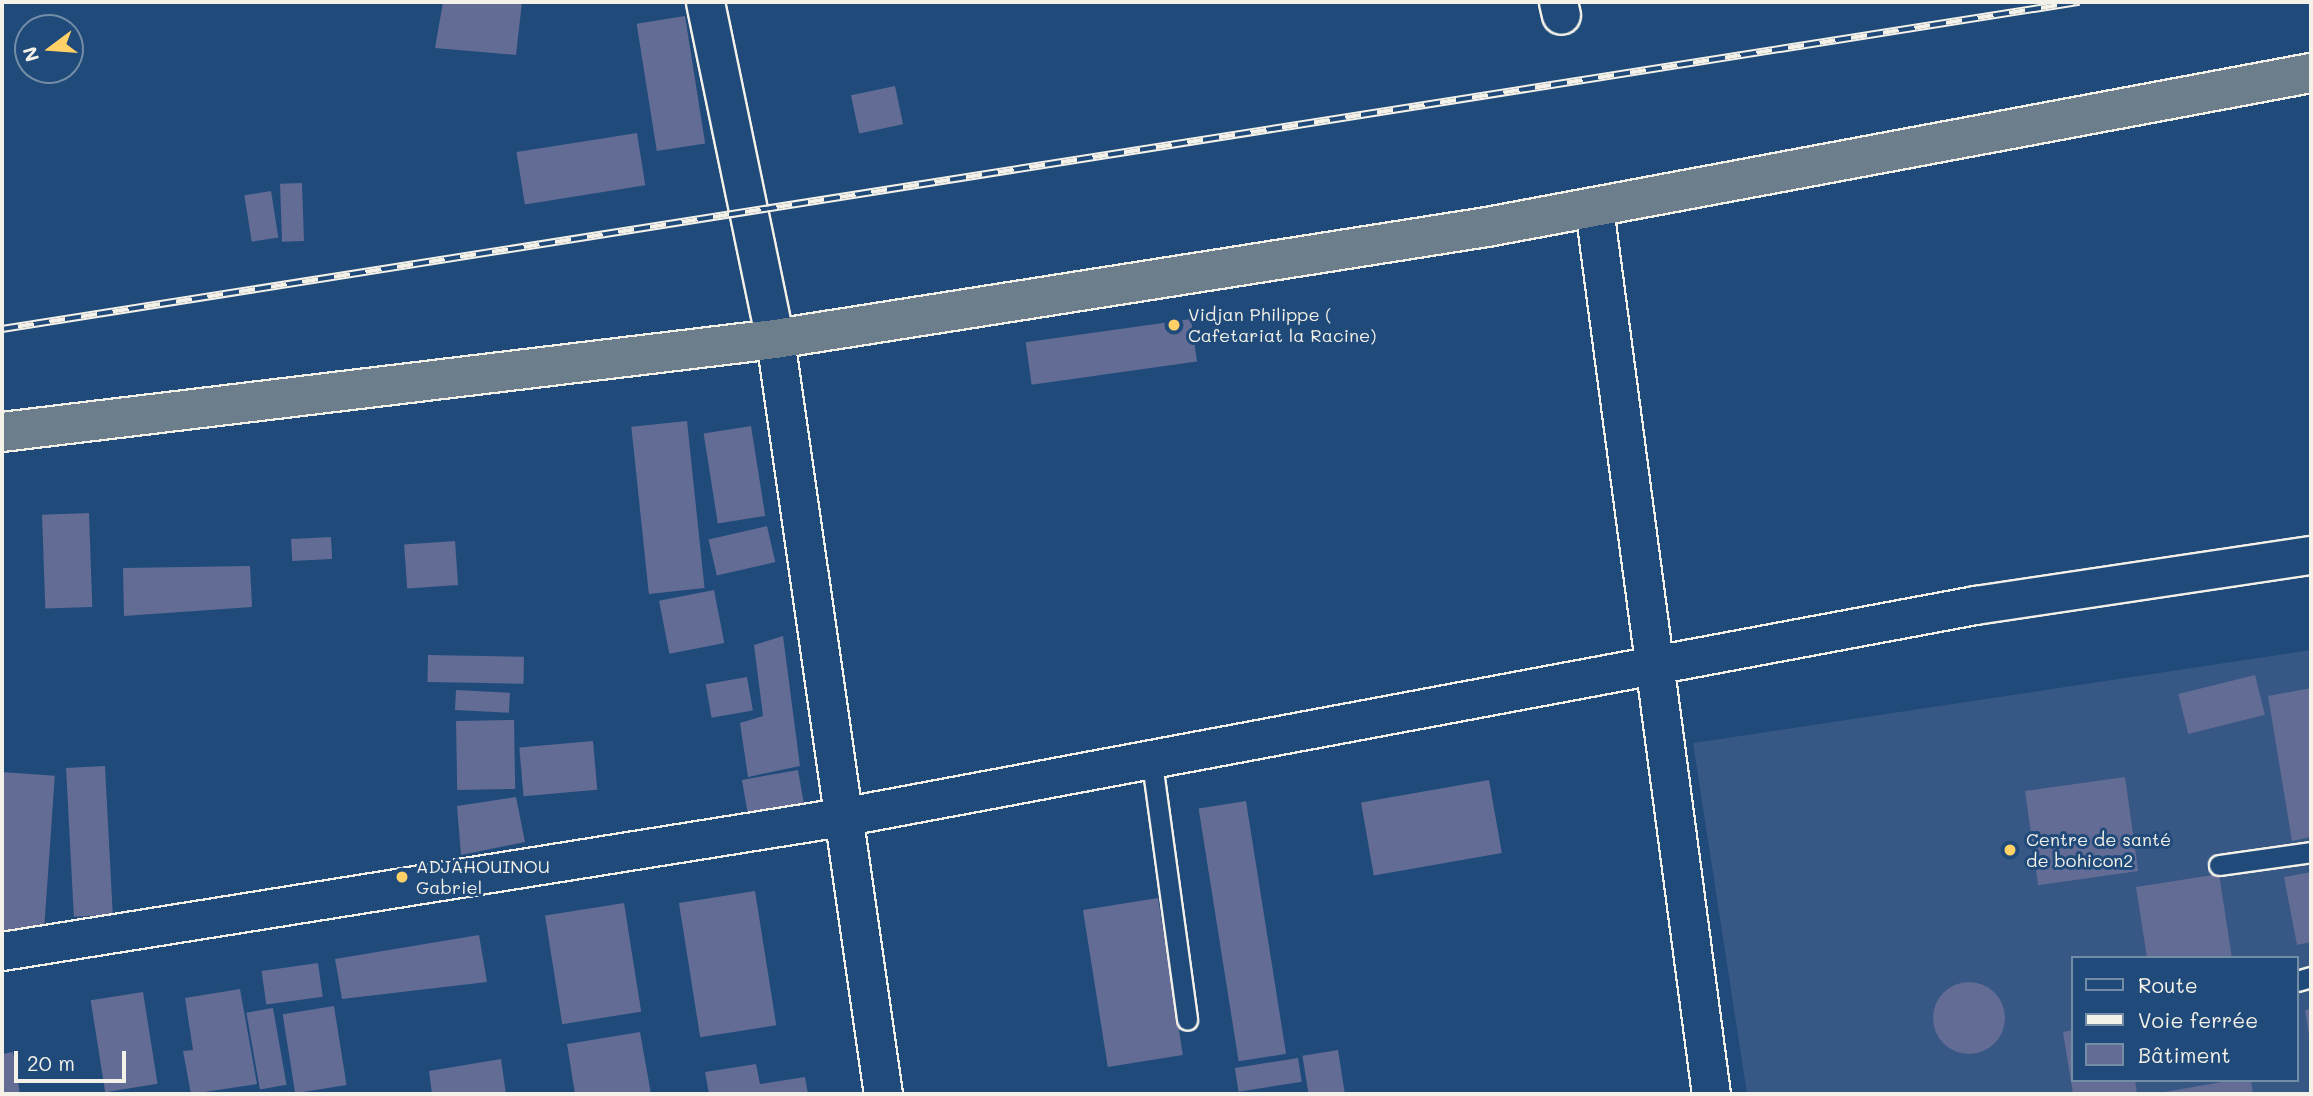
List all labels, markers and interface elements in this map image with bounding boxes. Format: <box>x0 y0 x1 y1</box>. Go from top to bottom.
north arrow <box>14 14 84 84</box>
text: N <box>16 44 44 65</box>
place label: Vidjan Philippe ( Cafetariat la Racine) <box>1188 304 1376 346</box>
marker: Vidjan Philippe ( Cafetariat la Racine) <box>1166 317 1182 333</box>
place label: Centre de santé de bohicon2 <box>2026 829 2171 872</box>
marker: Centre de santé de bohicon2 <box>2000 840 2020 860</box>
place label: ADJAHOUINOU Gabriel <box>416 856 550 898</box>
marker: ADJAHOUINOU Gabriel <box>394 869 410 885</box>
legend <box>2072 956 2299 1082</box>
text: Route <box>2138 971 2198 998</box>
text: Voie ferrée <box>2138 1006 2258 1033</box>
scale bar <box>18 1036 130 1080</box>
text: Bâtiment <box>2138 1041 2230 1068</box>
text: 20 m <box>27 1049 75 1076</box>

